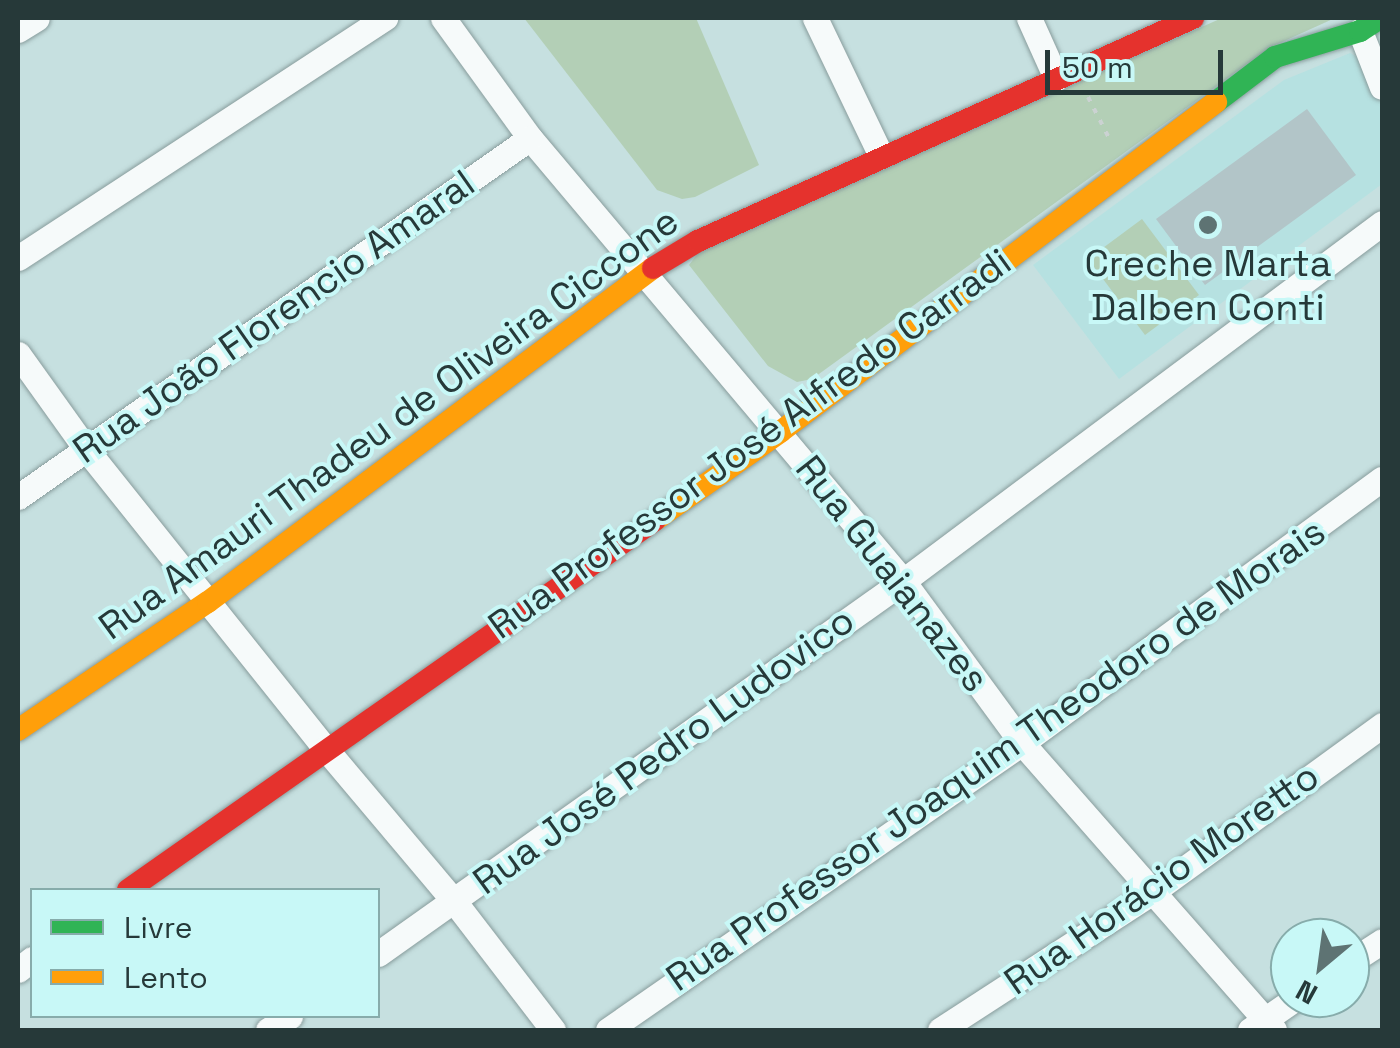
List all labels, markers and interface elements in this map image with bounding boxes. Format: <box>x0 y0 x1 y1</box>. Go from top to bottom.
scale bar <box>1050 30 1228 92</box>
text: 50 m <box>1062 48 1133 87</box>
street label: Rua João Florencio Amaral <box>64 161 484 473</box>
street label: Rua Amauri Thadeu de Oliveira Ciccone <box>90 198 688 650</box>
marker: Creche Marta Dalben Conti <box>1197 214 1219 236</box>
street label: Rua Professor José Alfredo Carradi <box>480 239 1020 649</box>
place label: Creche Marta Dalben Conti <box>1084 241 1332 330</box>
street label: Rua Guaianazes <box>786 447 998 701</box>
street label: Rua Professor Joaquim Theodoro de Morais <box>658 509 1334 1001</box>
street label: Rua José Pedro Ludovico <box>465 598 863 904</box>
street label: Rua Horácio Moretto <box>996 753 1328 1005</box>
legend <box>30 888 380 1018</box>
text: Livre <box>124 908 192 947</box>
north arrow <box>1270 918 1370 1018</box>
text: Lento <box>124 958 208 997</box>
text: N <box>1289 972 1323 1013</box>

